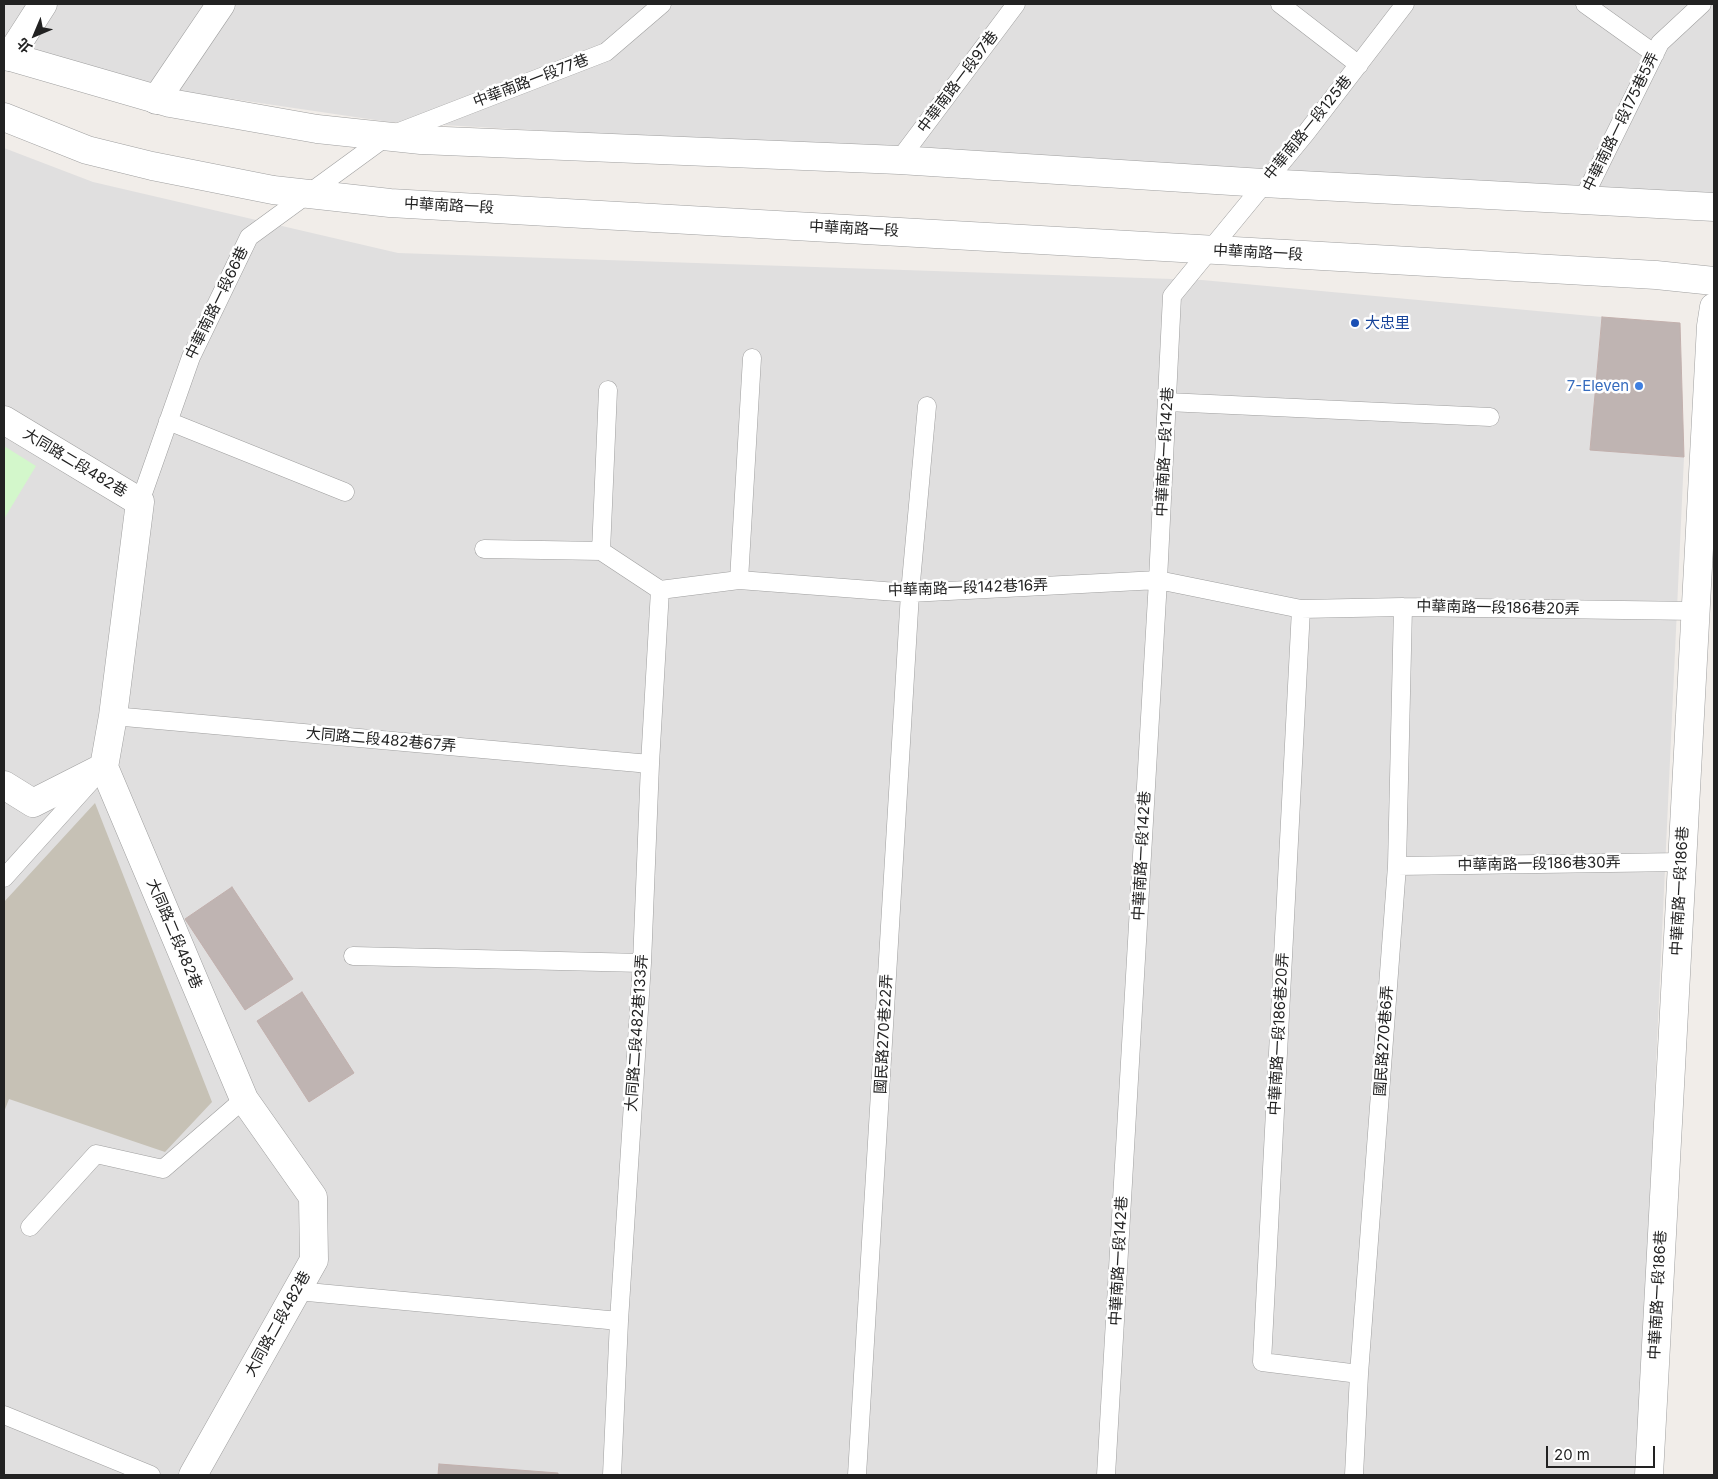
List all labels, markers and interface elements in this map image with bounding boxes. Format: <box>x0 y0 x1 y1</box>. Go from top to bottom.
north arrow <box>10 10 60 60</box>
street label: 中華南路一段97巷 <box>914 28 1002 136</box>
text: 北 <box>13 35 35 57</box>
street label: 中華南路一段175巷5弄 <box>1579 49 1663 195</box>
street label: 中華南路一段77巷 <box>471 51 591 111</box>
street label: 中華南路一段125巷 <box>1260 72 1356 184</box>
street label: 中華南路一段 <box>404 195 494 217</box>
street label: 中華南路一段 <box>809 218 899 240</box>
street label: 中華南路一段 <box>1213 242 1303 264</box>
street label: 中華南路一段66巷 <box>182 244 252 362</box>
place label: 大忠里 <box>1365 314 1410 332</box>
marker: 大忠里 <box>1349 317 1361 329</box>
place label: 7-Eleven <box>1567 377 1629 395</box>
marker: 7-Eleven <box>1633 380 1645 392</box>
street label: 中華南路一段142巷 <box>1153 387 1177 517</box>
street label: 大同路二段482巷 <box>20 425 130 501</box>
street label: 中華南路一段142巷16弄 <box>888 576 1048 600</box>
street label: 中華南路一段186巷20弄 <box>1416 598 1580 618</box>
street label: 大同路二段482巷67弄 <box>305 724 457 756</box>
street label: 中華南路一段142巷 <box>1130 791 1154 921</box>
street label: 中華南路一段186巷 <box>1668 826 1692 956</box>
street label: 中華南路一段186巷30弄 <box>1457 854 1621 874</box>
street label: 大同路二段482巷 <box>143 876 205 992</box>
street label: 中華南路一段186巷20弄 <box>1266 952 1292 1116</box>
street label: 大同路二段482巷133弄 <box>623 954 651 1112</box>
street label: 國民路270巷22弄 <box>872 974 896 1094</box>
street label: 國民路270巷6弄 <box>1371 985 1397 1097</box>
street label: 中華南路一段142巷 <box>1107 1196 1131 1326</box>
street label: 中華南路一段186巷 <box>1646 1230 1670 1360</box>
street label: 大同路二段482巷 <box>241 1268 315 1380</box>
scale bar <box>1548 1436 1657 1468</box>
text: 20 m <box>1554 1445 1590 1464</box>

